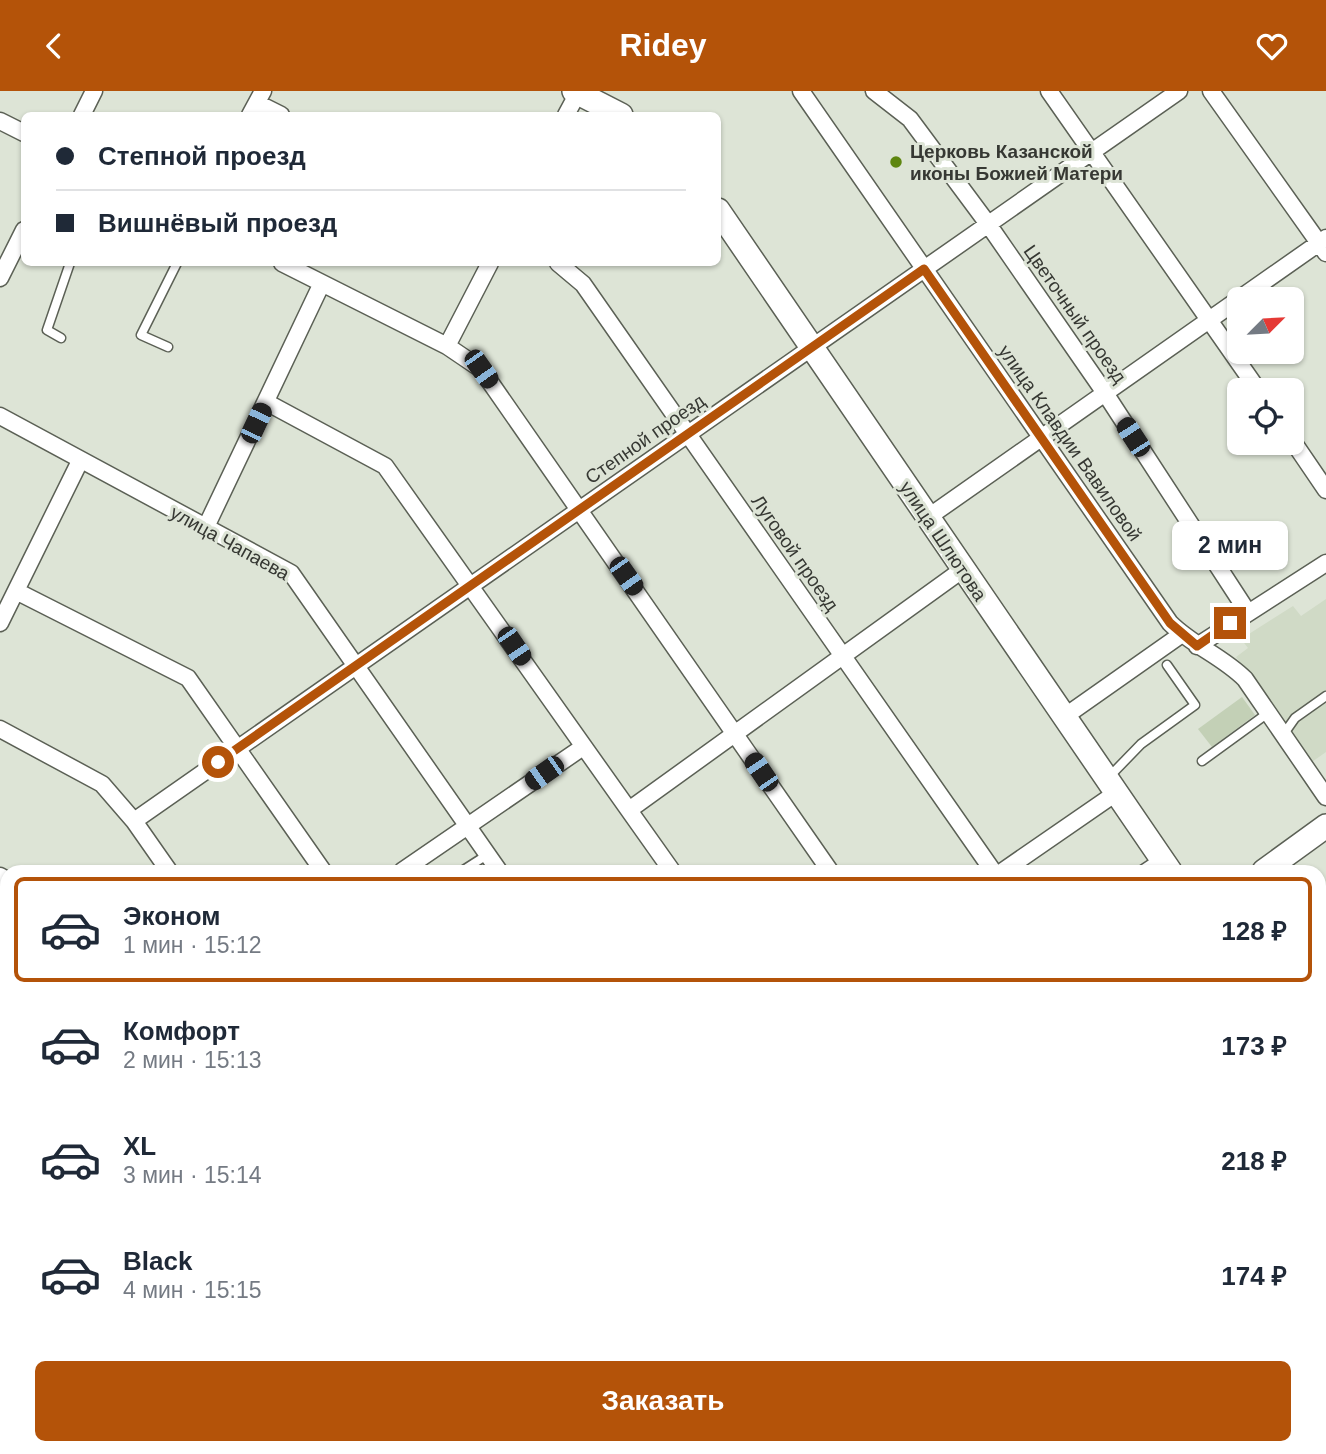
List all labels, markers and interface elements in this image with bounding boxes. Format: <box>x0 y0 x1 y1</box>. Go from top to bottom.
icon: back <box>35 27 73 65</box>
text: Ridey <box>619 27 707 63</box>
icon: heart <box>1253 27 1291 65</box>
text: Степной проезд <box>98 141 306 171</box>
place label: Церковь Казанской иконы Божией Матери <box>910 141 1123 184</box>
marker: Церковь Казанской иконы Божией Матери <box>888 154 904 170</box>
text: Вишнёвый проезд <box>98 208 337 238</box>
street label: Цветочный проезд <box>1020 241 1130 387</box>
north arrow <box>1227 287 1304 364</box>
map controls <box>1227 287 1304 455</box>
street label: улица Клавдии Вавиловой <box>994 341 1146 545</box>
car <box>461 346 502 392</box>
button: locate <box>1227 378 1304 455</box>
street label: Степной проезд <box>581 390 709 488</box>
car <box>238 400 275 446</box>
car <box>1113 414 1154 460</box>
street label: улица Шлютова <box>895 477 991 605</box>
street label: Луговой проезд <box>747 491 843 615</box>
street label: улица Чапаева <box>167 502 293 585</box>
callout: 2 мин <box>1172 521 1288 571</box>
text: 2 мин <box>1198 532 1262 558</box>
car <box>606 553 647 599</box>
route end <box>1214 607 1246 639</box>
car <box>494 623 535 669</box>
route start <box>202 746 234 778</box>
car <box>741 749 782 795</box>
car <box>521 752 568 794</box>
icon: car <box>39 898 102 961</box>
text: Эконом <box>123 901 221 931</box>
text: 128 ₽ <box>1221 916 1287 946</box>
text: 1 мин · 15:12 <box>123 932 262 958</box>
icon: car <box>39 1013 102 1076</box>
text: Комфорт <box>123 1016 240 1046</box>
text: 173 ₽ <box>1221 1031 1287 1061</box>
text: 2 мин · 15:13 <box>123 1047 262 1073</box>
icon: car <box>39 1128 102 1191</box>
text: XL <box>123 1131 156 1161</box>
text: 218 ₽ <box>1221 1146 1287 1176</box>
text: 3 мин · 15:14 <box>123 1162 262 1188</box>
icon: car <box>39 1243 102 1306</box>
text: Black <box>123 1246 192 1276</box>
text: 174 ₽ <box>1221 1261 1287 1291</box>
text: 4 мин · 15:15 <box>123 1277 262 1303</box>
button: Заказать <box>35 1361 1291 1441</box>

